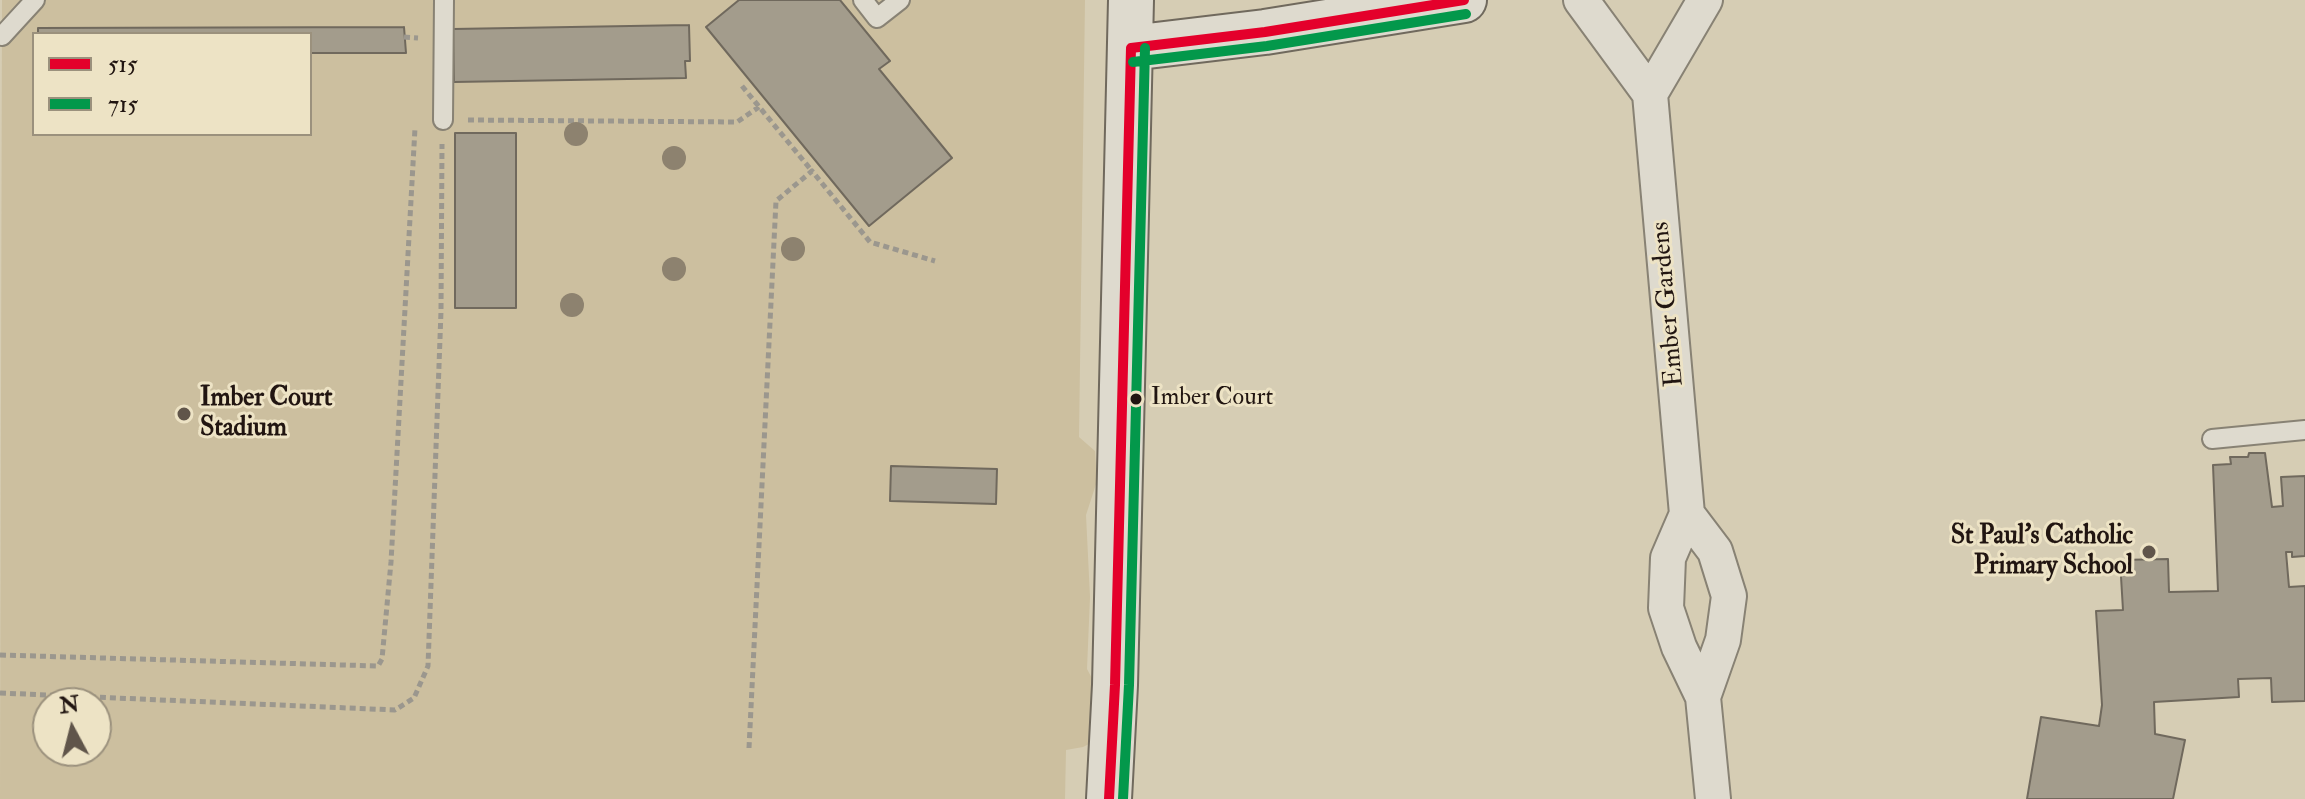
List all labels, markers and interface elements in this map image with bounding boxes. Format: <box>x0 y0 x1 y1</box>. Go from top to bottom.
legend <box>32 32 312 136</box>
text: 515 <box>108 49 138 80</box>
text: 715 <box>108 89 138 120</box>
street label: Ember Gardens <box>1646 220 1692 388</box>
place label: Imber Court Stadium <box>200 383 332 444</box>
place label: Imber Court <box>1151 385 1273 413</box>
marker: Imber Court <box>1128 391 1144 407</box>
marker: Imber Court Stadium <box>175 405 193 423</box>
place label: St Paul's Catholic Primary School <box>1951 521 2133 582</box>
marker: St Paul's Catholic Primary School <box>2140 543 2158 561</box>
north arrow <box>32 687 112 767</box>
text: N <box>58 690 81 720</box>

